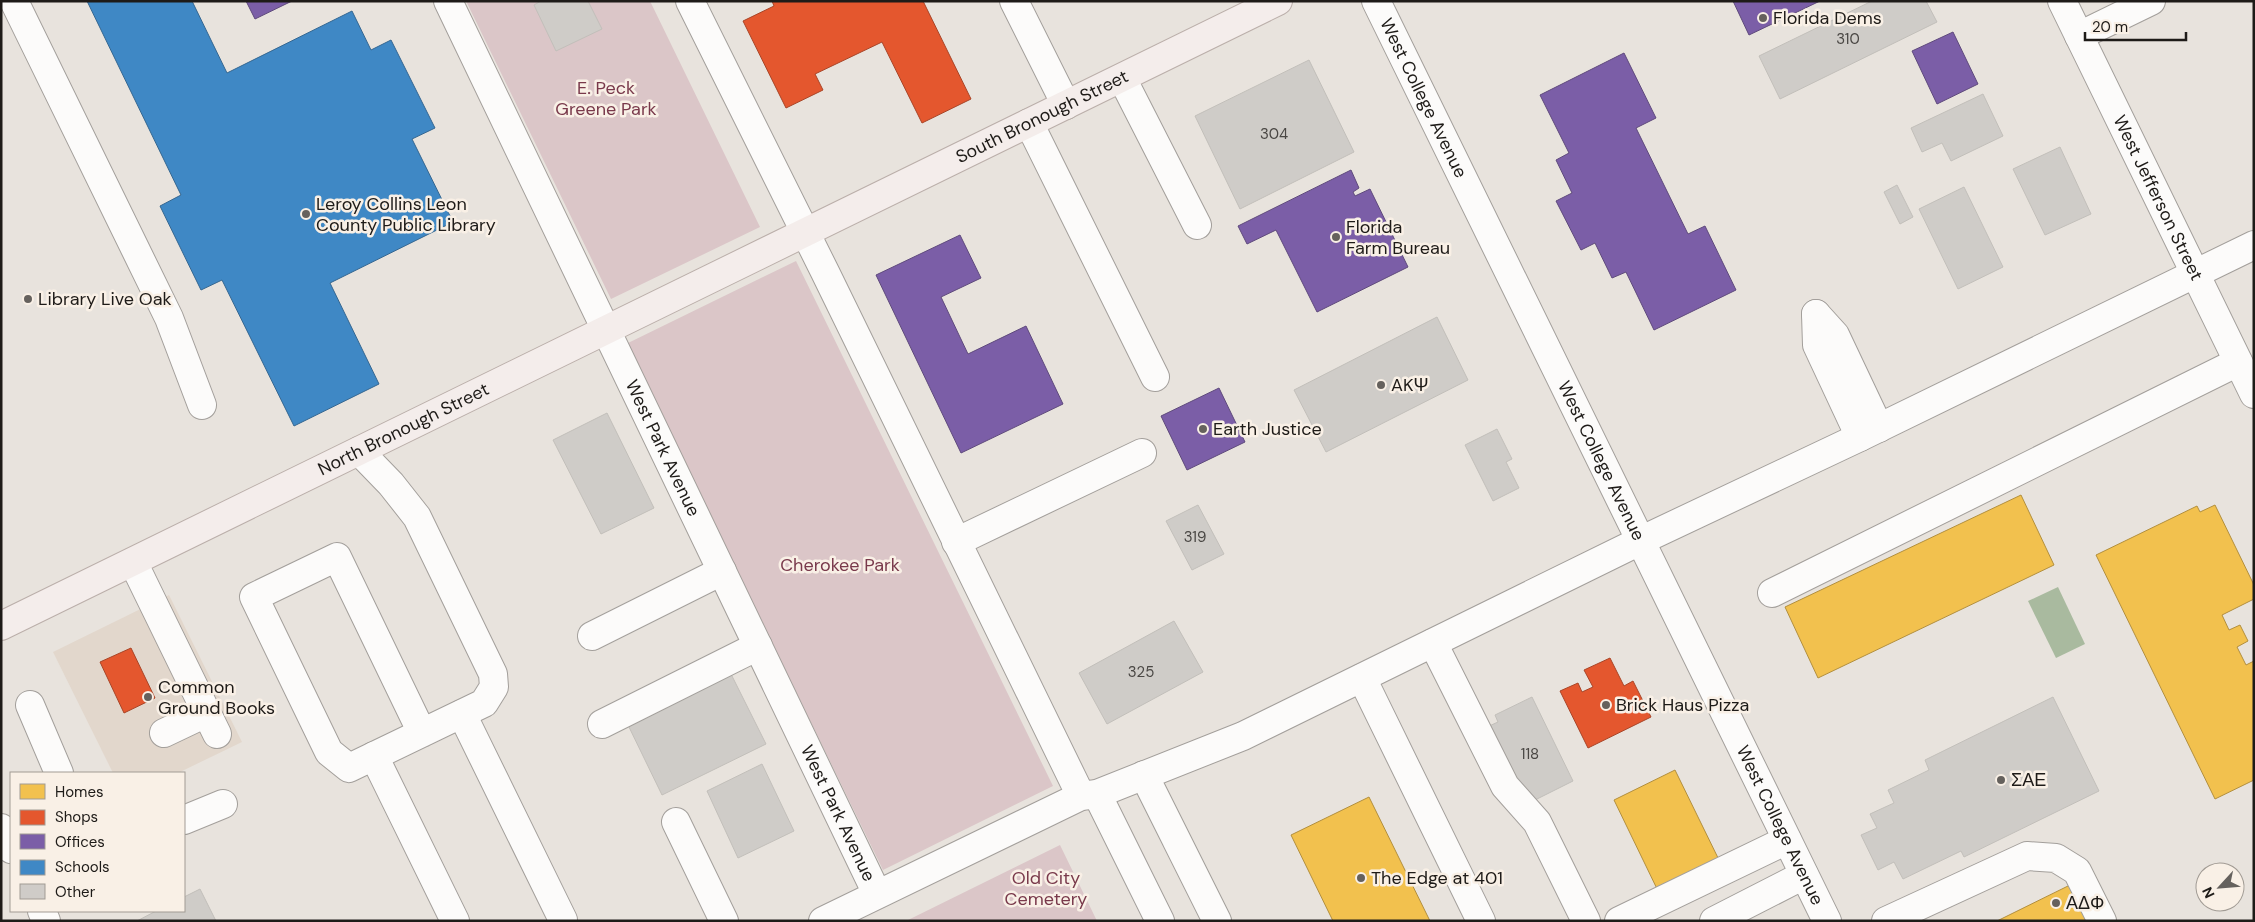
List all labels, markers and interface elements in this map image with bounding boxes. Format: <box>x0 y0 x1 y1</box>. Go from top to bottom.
place label: Florida Dems <box>1773 6 1882 30</box>
scale bar <box>2085 10 2186 42</box>
marker: Florida Dems <box>1757 12 1769 24</box>
street label: West College Avenue <box>1374 14 1473 182</box>
text: 20 m <box>2092 17 2128 37</box>
house number: 310 <box>1836 29 1860 49</box>
street label: South Bronough Street <box>952 64 1132 169</box>
park label: E. Peck Greene Park <box>555 76 657 121</box>
street label: West Jefferson Street <box>2108 111 2209 284</box>
house number: 304 <box>1260 124 1288 144</box>
place label: Leroy Collins Leon County Public Library <box>316 192 496 237</box>
marker: Leroy Collins Leon County Public Library <box>300 208 312 220</box>
place label: Florida Farm Bureau <box>1346 215 1450 260</box>
marker: Florida Farm Bureau <box>1330 231 1342 243</box>
place label: Library Live Oak <box>38 287 172 311</box>
marker: Library Live Oak <box>22 293 34 305</box>
place label: AKΨ <box>1391 373 1429 397</box>
street label: West Park Avenue <box>620 376 706 520</box>
street label: North Bronough Street <box>314 377 493 481</box>
street label: West College Avenue <box>1552 377 1651 545</box>
marker: AKΨ <box>1375 379 1387 391</box>
place label: Earth Justice <box>1213 417 1322 441</box>
marker: Earth Justice <box>1197 423 1209 435</box>
house number: 319 <box>1184 527 1206 547</box>
park label: Cherokee Park <box>780 553 900 577</box>
house number: 325 <box>1128 662 1154 682</box>
place label: Common Ground Books <box>158 675 275 720</box>
marker: Common Ground Books <box>142 691 154 703</box>
place label: Brick Haus Pizza <box>1616 693 1749 717</box>
marker: Brick Haus Pizza <box>1600 699 1612 711</box>
street label: West Park Avenue <box>795 741 881 885</box>
street label: West College Avenue <box>1731 741 1829 909</box>
house number: 118 <box>1521 744 1539 764</box>
place label: ΣΑΕ <box>2011 768 2046 792</box>
legend <box>10 772 185 912</box>
marker: ΣΑΕ <box>1995 774 2007 786</box>
text: Homes <box>55 782 104 802</box>
text: Shops <box>55 807 98 827</box>
text: Offices <box>55 832 105 852</box>
text: Schools <box>55 857 110 877</box>
north arrow <box>2195 862 2245 912</box>
park label: Old City Cemetery <box>1005 866 1087 911</box>
place label: The Edge at 401 <box>1371 866 1503 890</box>
marker: The Edge at 401 <box>1355 872 1367 884</box>
text: Other <box>55 882 96 902</box>
text: N <box>2198 884 2219 901</box>
place label: ΑΔΦ <box>2066 891 2104 915</box>
marker: ΑΔΦ <box>2050 897 2062 909</box>

